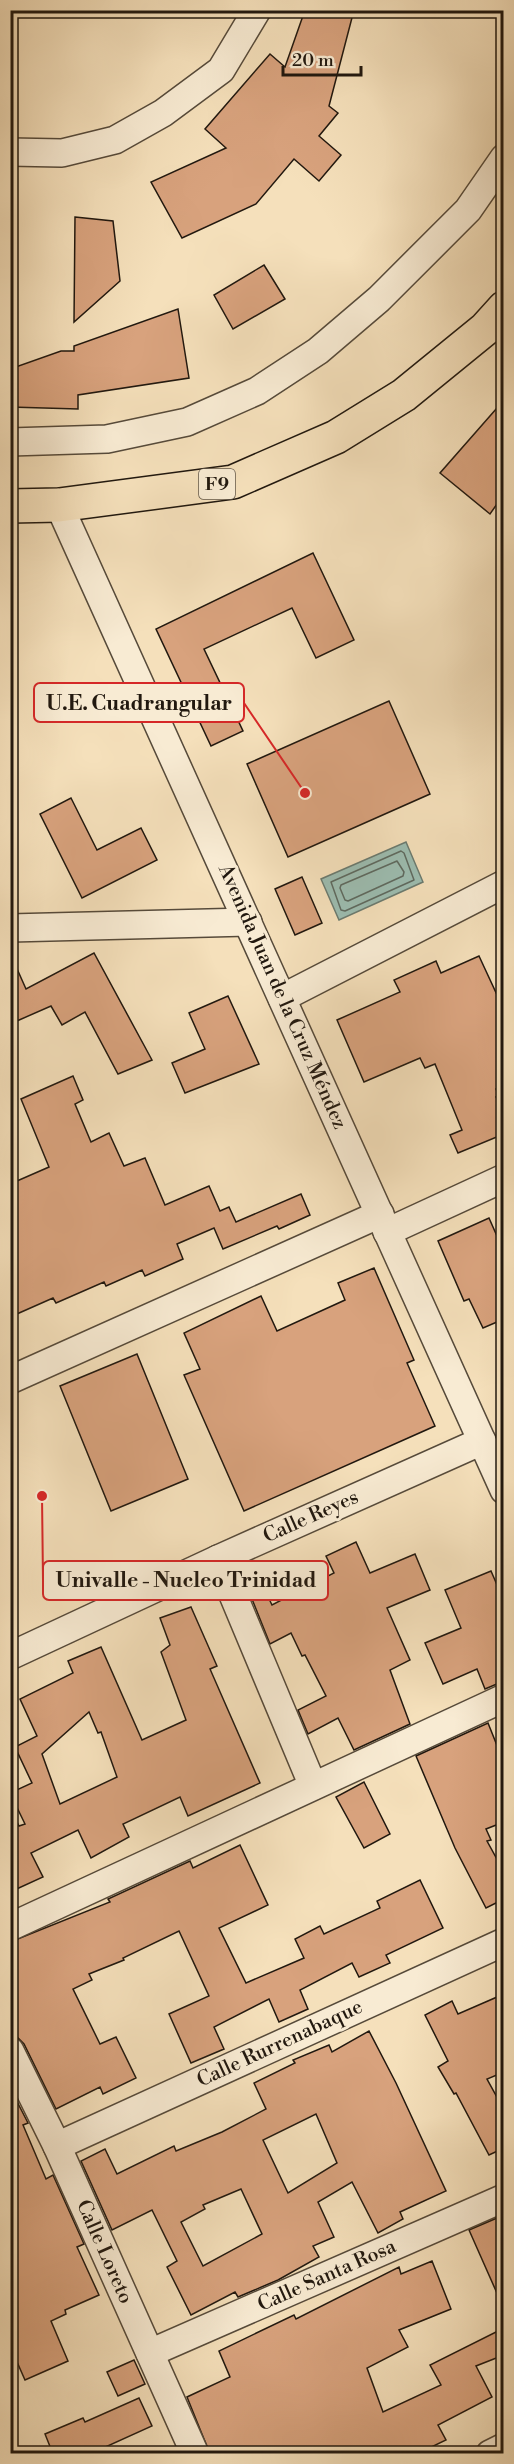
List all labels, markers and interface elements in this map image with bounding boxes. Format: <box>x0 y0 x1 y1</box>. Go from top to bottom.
scale bar <box>283 39 361 77</box>
text: 20 m <box>292 49 334 72</box>
road number: F9 <box>199 469 235 499</box>
callout: U.E. Cuadrangular <box>34 683 244 722</box>
text: U.E. Cuadrangular <box>46 691 232 717</box>
street label: Avenida Juan de la Cruz Méndez <box>212 860 352 1133</box>
street label: Calle Reyes <box>259 1485 363 1549</box>
callout: Univalle - Nucleo Trinidad <box>43 1561 328 1600</box>
text: Univalle - Nucleo Trinidad <box>56 1568 316 1594</box>
street label: Calle Rurrenabaque <box>193 1995 367 2093</box>
street label: Calle Loreto <box>70 2196 138 2308</box>
street label: Calle Santa Rosa <box>254 2234 401 2318</box>

